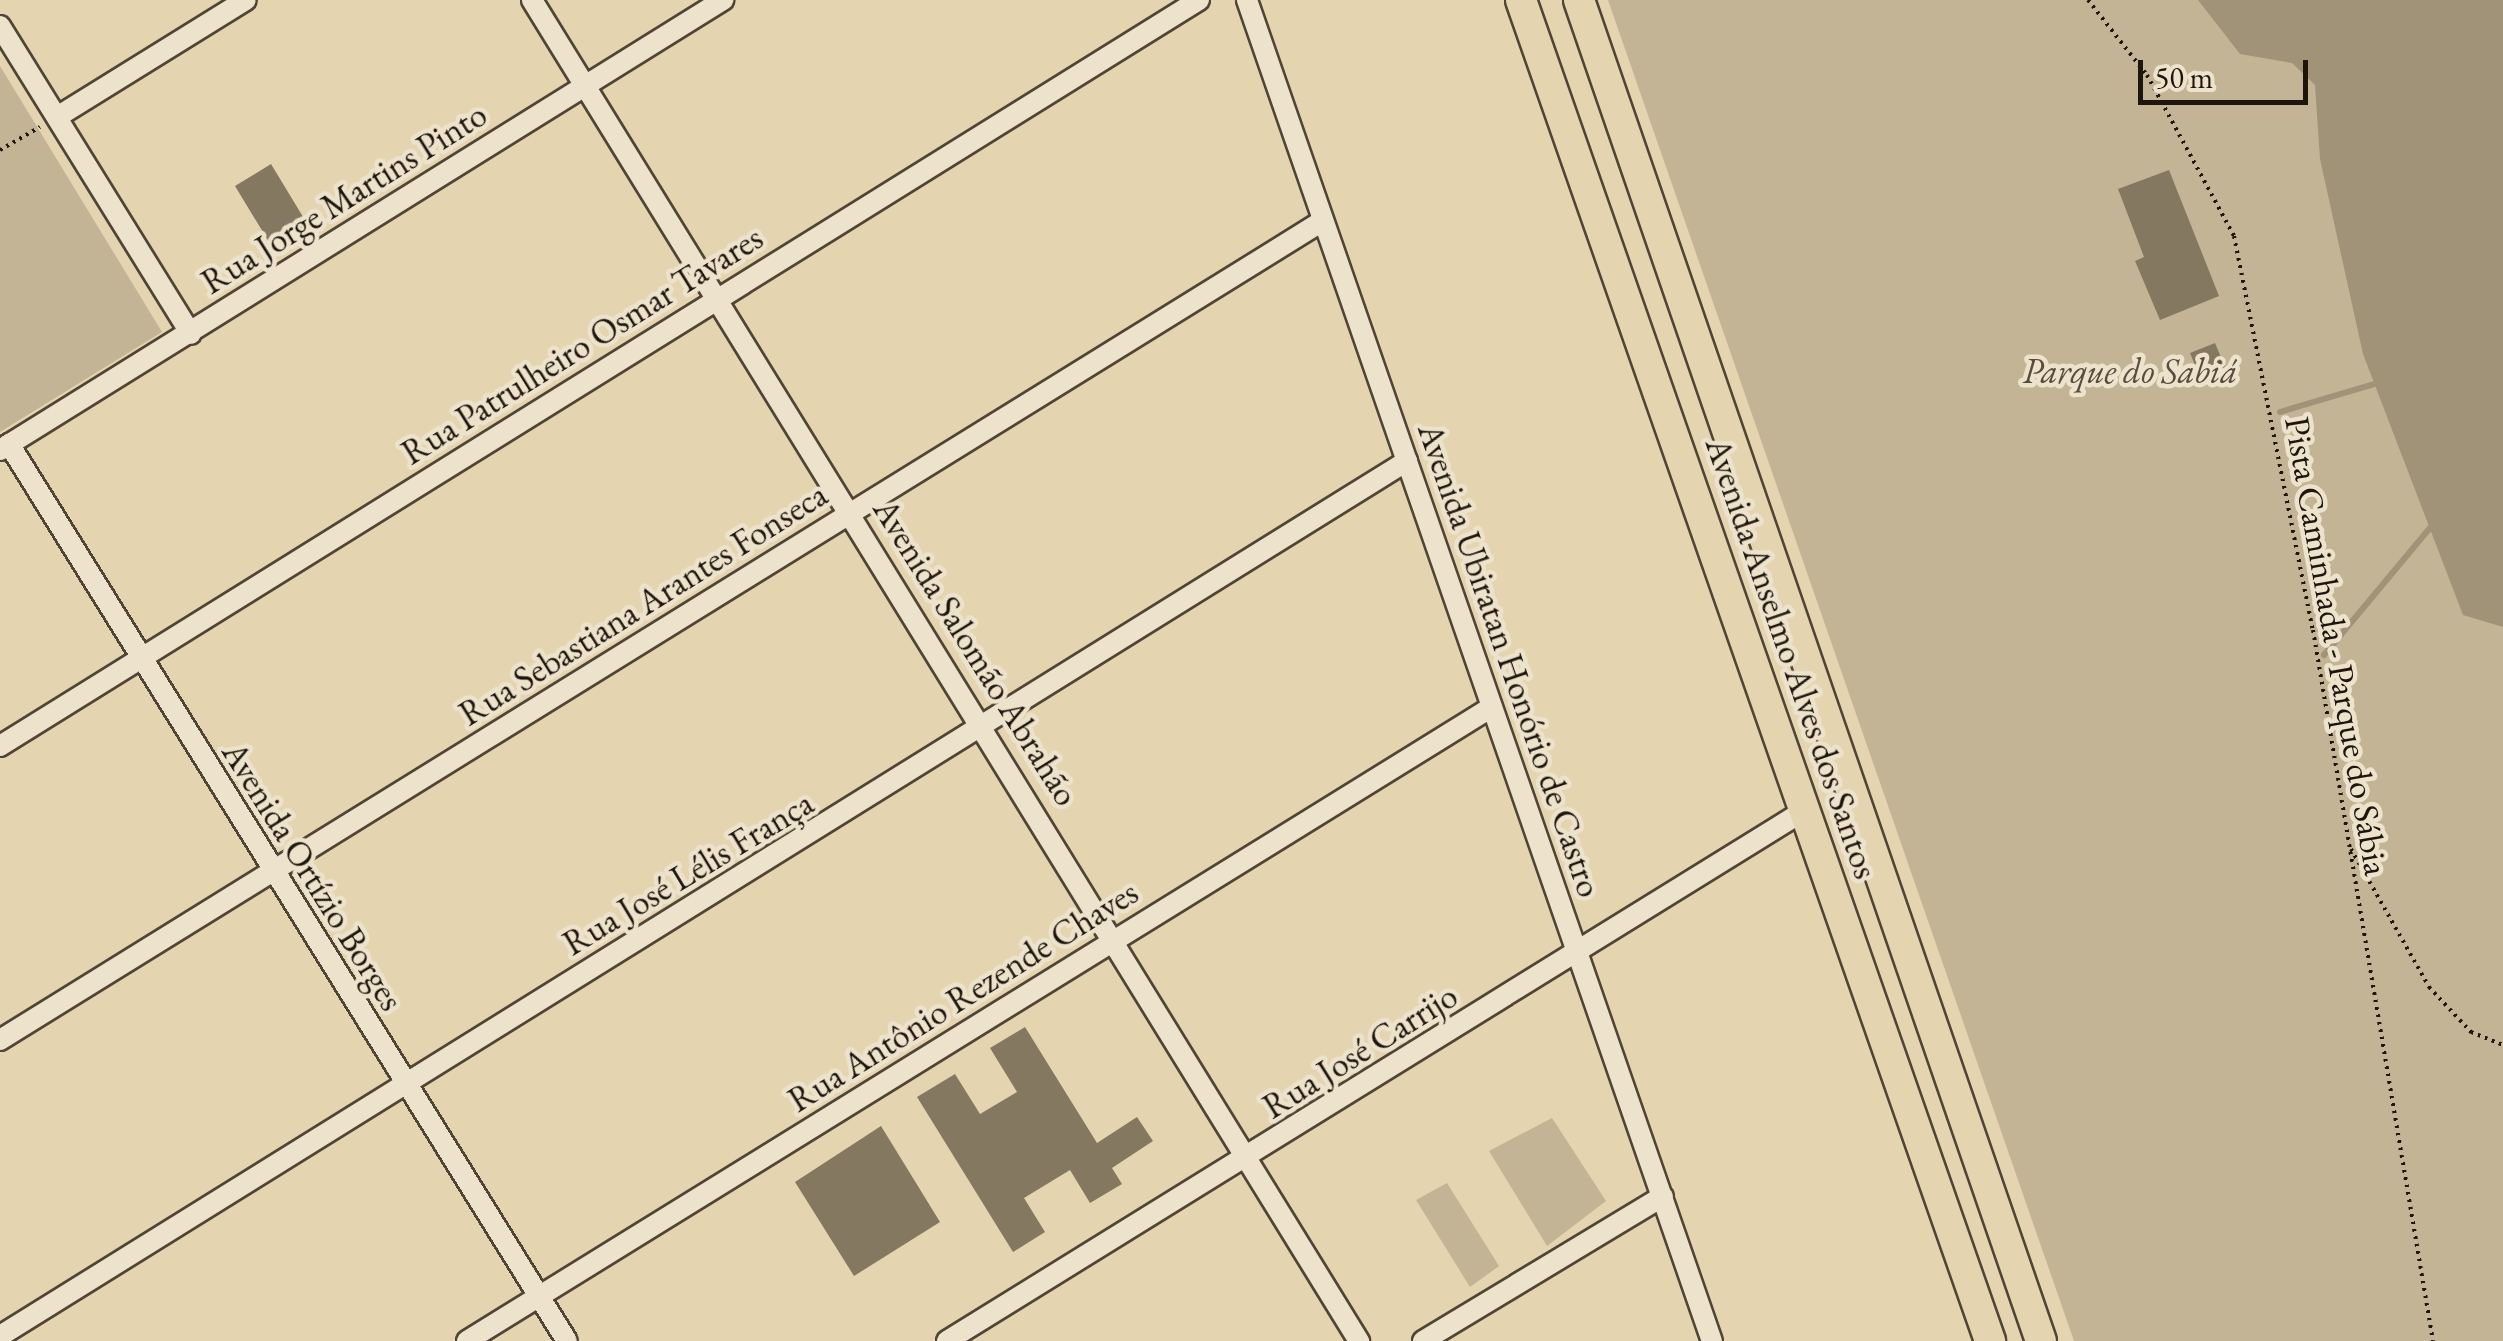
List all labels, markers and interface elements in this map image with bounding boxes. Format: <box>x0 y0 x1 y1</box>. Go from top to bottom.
scale bar <box>2143 40 2313 102</box>
text: 50 m <box>2155 58 2213 97</box>
street label: Rua Jorge Martins Pinto <box>194 93 494 303</box>
street label: Rua Patrulheiro Osmar Tavares <box>394 216 770 474</box>
park label: Parque do Sabiá <box>2023 350 2237 392</box>
street label: Pista Caminhada - Parque do Sábia <box>2276 413 2398 879</box>
street label: Avenida Ubiratan Honório de Castro <box>1409 417 1611 903</box>
street label: Avenida Anselmo Alves dos Santos <box>1697 432 1887 884</box>
street label: Rua Sebastiana Arantes Fonseca <box>451 473 835 735</box>
street label: Avenida Salomão Abrahão <box>864 491 1088 813</box>
street label: Avenida Ortízio Borges <box>213 734 413 1018</box>
street label: Rua José Lélis França <box>555 782 821 964</box>
street label: Rua Antônio Rezende Chaves <box>780 871 1146 1121</box>
street label: Rua José Carrijo <box>1255 974 1465 1128</box>

